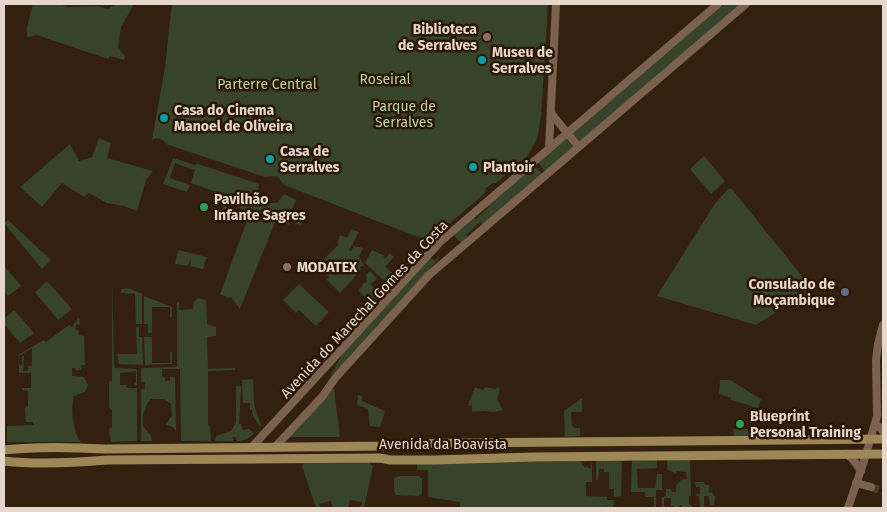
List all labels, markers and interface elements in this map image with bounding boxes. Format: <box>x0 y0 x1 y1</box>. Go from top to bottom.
place label: Biblioteca de Serralves <box>398 21 477 54</box>
marker: Biblioteca de Serralves <box>481 31 493 43</box>
place label: Museu de Serralves <box>492 44 553 77</box>
marker: Museu de Serralves <box>476 54 488 66</box>
park label: Roseiral <box>359 71 411 88</box>
park label: Parterre Central <box>217 76 317 93</box>
park label: Parque de Serralves <box>372 98 436 131</box>
place label: Casa do Cinema Manoel de Oliveira <box>174 102 293 135</box>
marker: Casa do Cinema Manoel de Oliveira <box>158 112 170 124</box>
place label: Casa de Serralves <box>280 143 340 176</box>
marker: Casa de Serralves <box>264 153 276 165</box>
place label: Plantoir <box>483 159 534 176</box>
marker: Plantoir <box>467 161 479 173</box>
place label: Pavilhão Infante Sagres <box>214 191 306 224</box>
marker: Pavilhão Infante Sagres <box>198 201 210 213</box>
street label: Avenida do Marechal Gomes da Costa <box>277 217 452 402</box>
place label: MODATEX <box>297 259 358 276</box>
marker: MODATEX <box>281 261 293 273</box>
place label: Consulado de Moçambique <box>748 276 835 310</box>
marker: Consulado de Moçambique <box>839 286 851 298</box>
place label: Blueprint Personal Training <box>750 408 861 441</box>
marker: Blueprint Personal Training <box>734 418 746 430</box>
street label: Avenida da Boavista <box>379 436 507 453</box>

